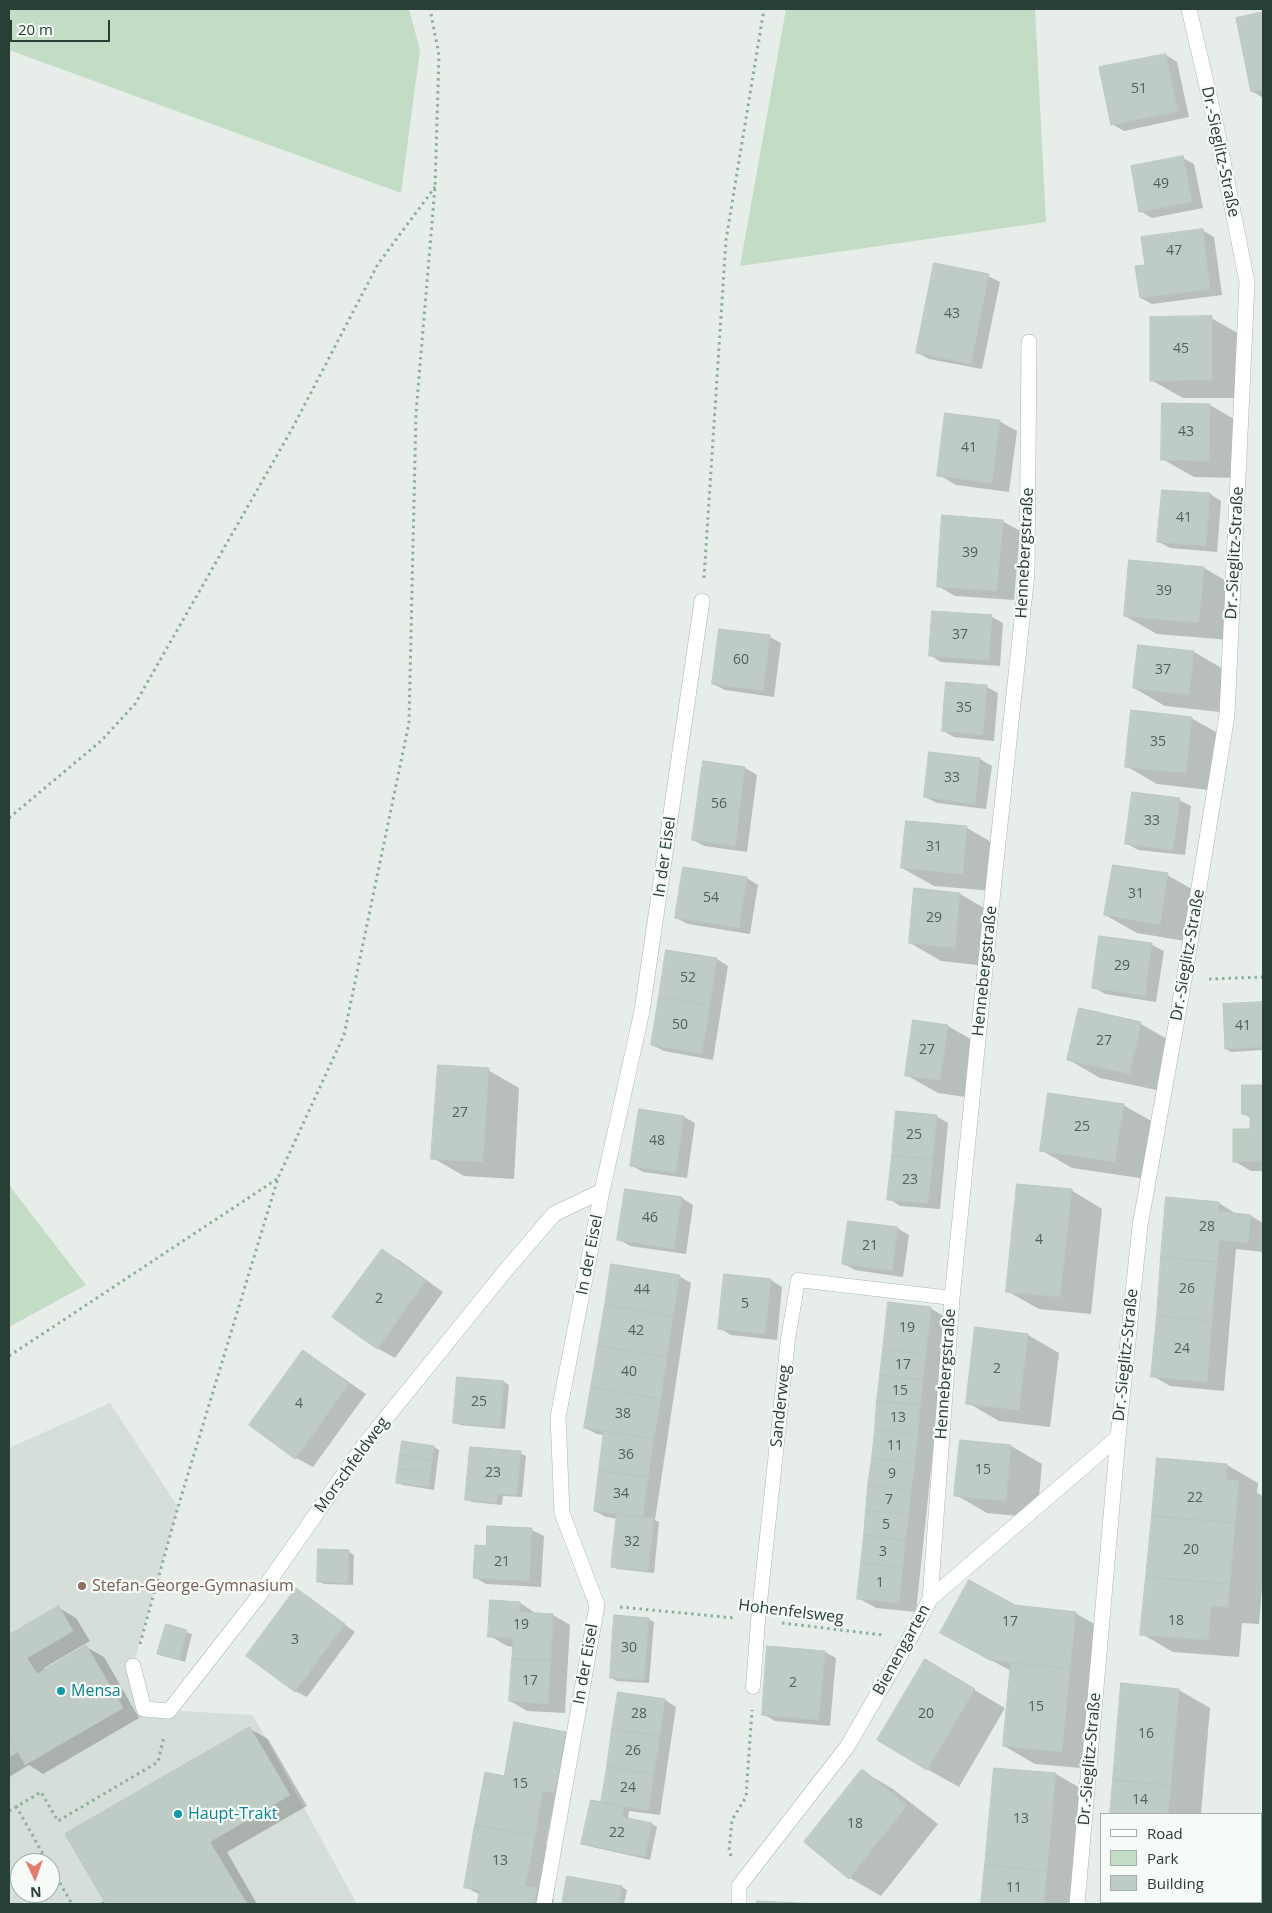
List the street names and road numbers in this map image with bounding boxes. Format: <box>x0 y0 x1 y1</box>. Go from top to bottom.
street label: Dr.-Sieglitz-Straße <box>1197 85 1243 219</box>
street label: Dr.-Sieglitz-Straße <box>1222 486 1248 620</box>
street label: Hennebergstraße <box>1012 487 1038 619</box>
street label: In der Eisel <box>650 815 680 899</box>
street label: Dr.-Sieglitz-Straße <box>1167 888 1209 1022</box>
street label: Hennebergstraße <box>969 905 1001 1037</box>
street label: In der Eisel <box>573 1213 607 1297</box>
street label: Dr.-Sieglitz-Straße <box>1109 1288 1143 1422</box>
street label: Hennebergstraße <box>932 1308 960 1440</box>
street label: Sanderweg <box>767 1364 795 1448</box>
street label: Morschfeldweg <box>311 1413 393 1517</box>
street label: Hohenfelsweg <box>737 1596 845 1628</box>
street label: Bienengarten <box>869 1601 935 1699</box>
street label: In der Eisel <box>569 1622 603 1706</box>
street label: Dr.-Sieglitz-Straße <box>1075 1692 1105 1826</box>

